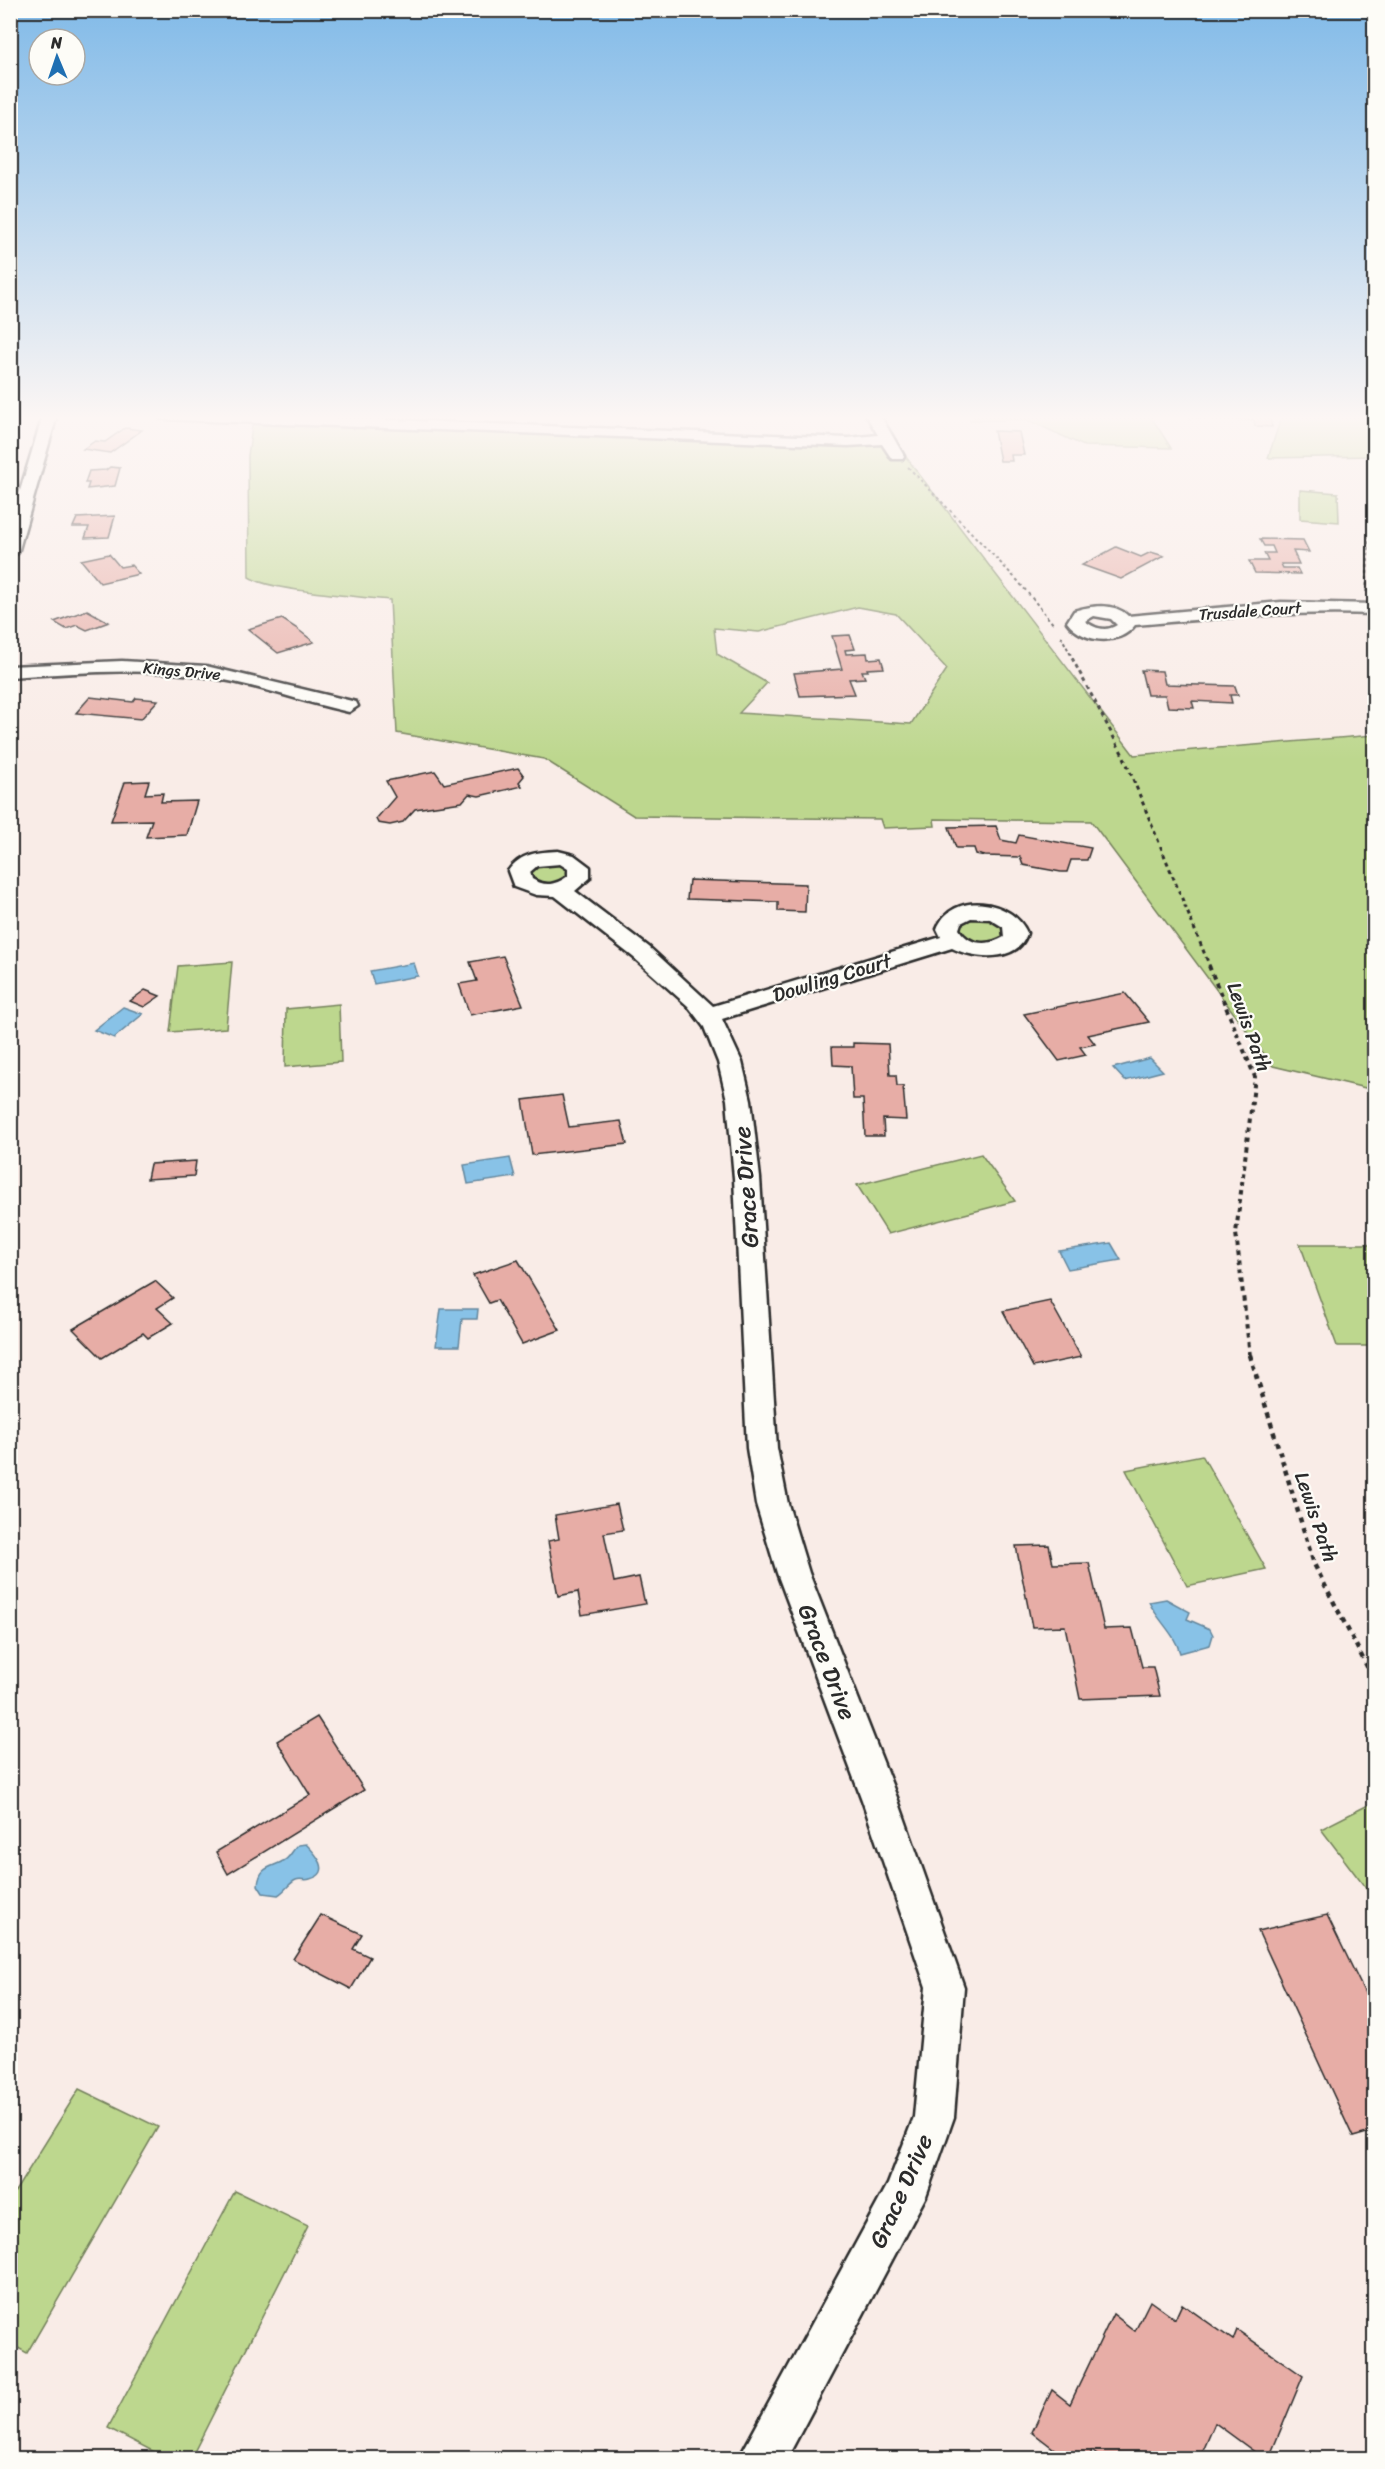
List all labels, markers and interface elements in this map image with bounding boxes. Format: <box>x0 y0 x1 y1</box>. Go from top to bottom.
north arrow <box>27 27 87 87</box>
text: N <box>49 28 63 57</box>
street label: Trusdale Court <box>1198 593 1303 629</box>
street label: Kings Drive <box>142 653 222 689</box>
street label: Dowling Court <box>768 943 897 1013</box>
street label: Lewis Path <box>1217 977 1281 1077</box>
street label: Grace Drive <box>721 1125 771 1249</box>
street label: Lewis Path <box>1284 1467 1348 1567</box>
street label: Grace Drive <box>786 1598 868 1726</box>
street label: Grace Drive <box>857 2127 945 2255</box>

